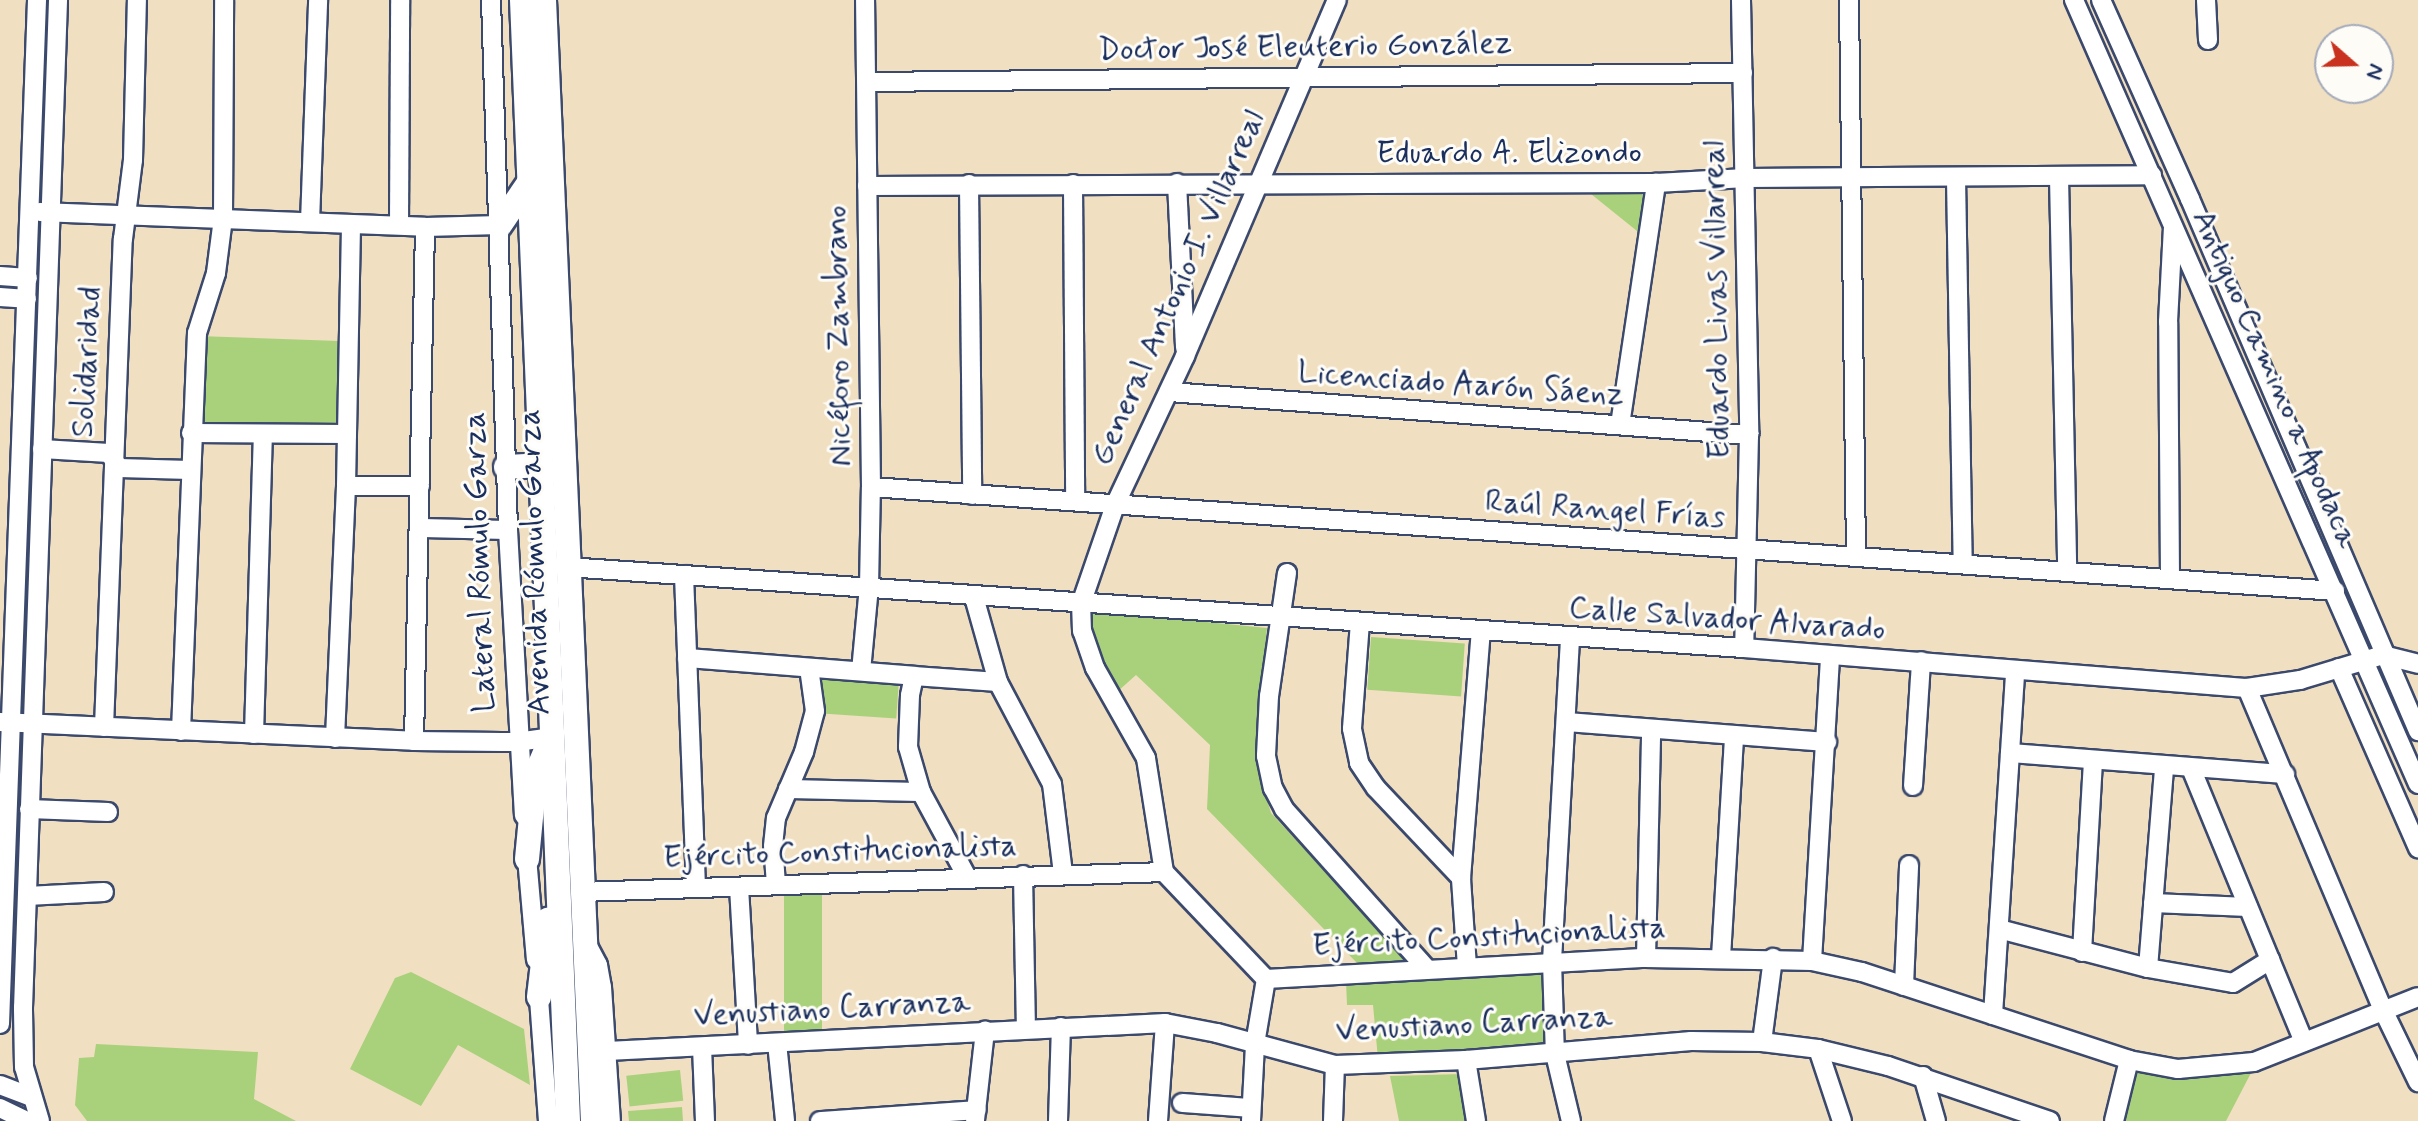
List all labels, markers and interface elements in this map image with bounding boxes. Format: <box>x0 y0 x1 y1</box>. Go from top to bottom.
street label: Doctor José Eleuterio González <box>1095 24 1515 70</box>
north arrow <box>2314 24 2394 104</box>
text: N <box>2359 60 2390 83</box>
street label: General Antonio I. Villarreal <box>1082 103 1274 473</box>
street label: Eduardo A. Elizondo <box>1376 134 1642 172</box>
street label: Eduardo Livas Villarreal <box>1695 142 1739 458</box>
street label: Nicéforo Zambrano <box>818 205 860 467</box>
street label: Antiguo Camino a Apodaca <box>2184 207 2366 551</box>
street label: Solidaridad <box>64 285 110 439</box>
street label: Licenciado Aarón Sáenz <box>1297 353 1625 415</box>
street label: Avenida Rómulo Garza <box>511 412 559 712</box>
street label: Lateral Rómulo Garza <box>456 414 504 710</box>
street label: Raúl Rangel Frías <box>1486 483 1724 537</box>
street label: Calle Salvador Alvarado <box>1567 589 1887 649</box>
street label: Ejército Constitucionalista <box>662 827 1018 877</box>
street label: Ejército Constitucionalista <box>1311 909 1667 965</box>
street label: Venustiano Carranza <box>691 982 973 1036</box>
street label: Venustiano Carranza <box>1333 997 1615 1051</box>

